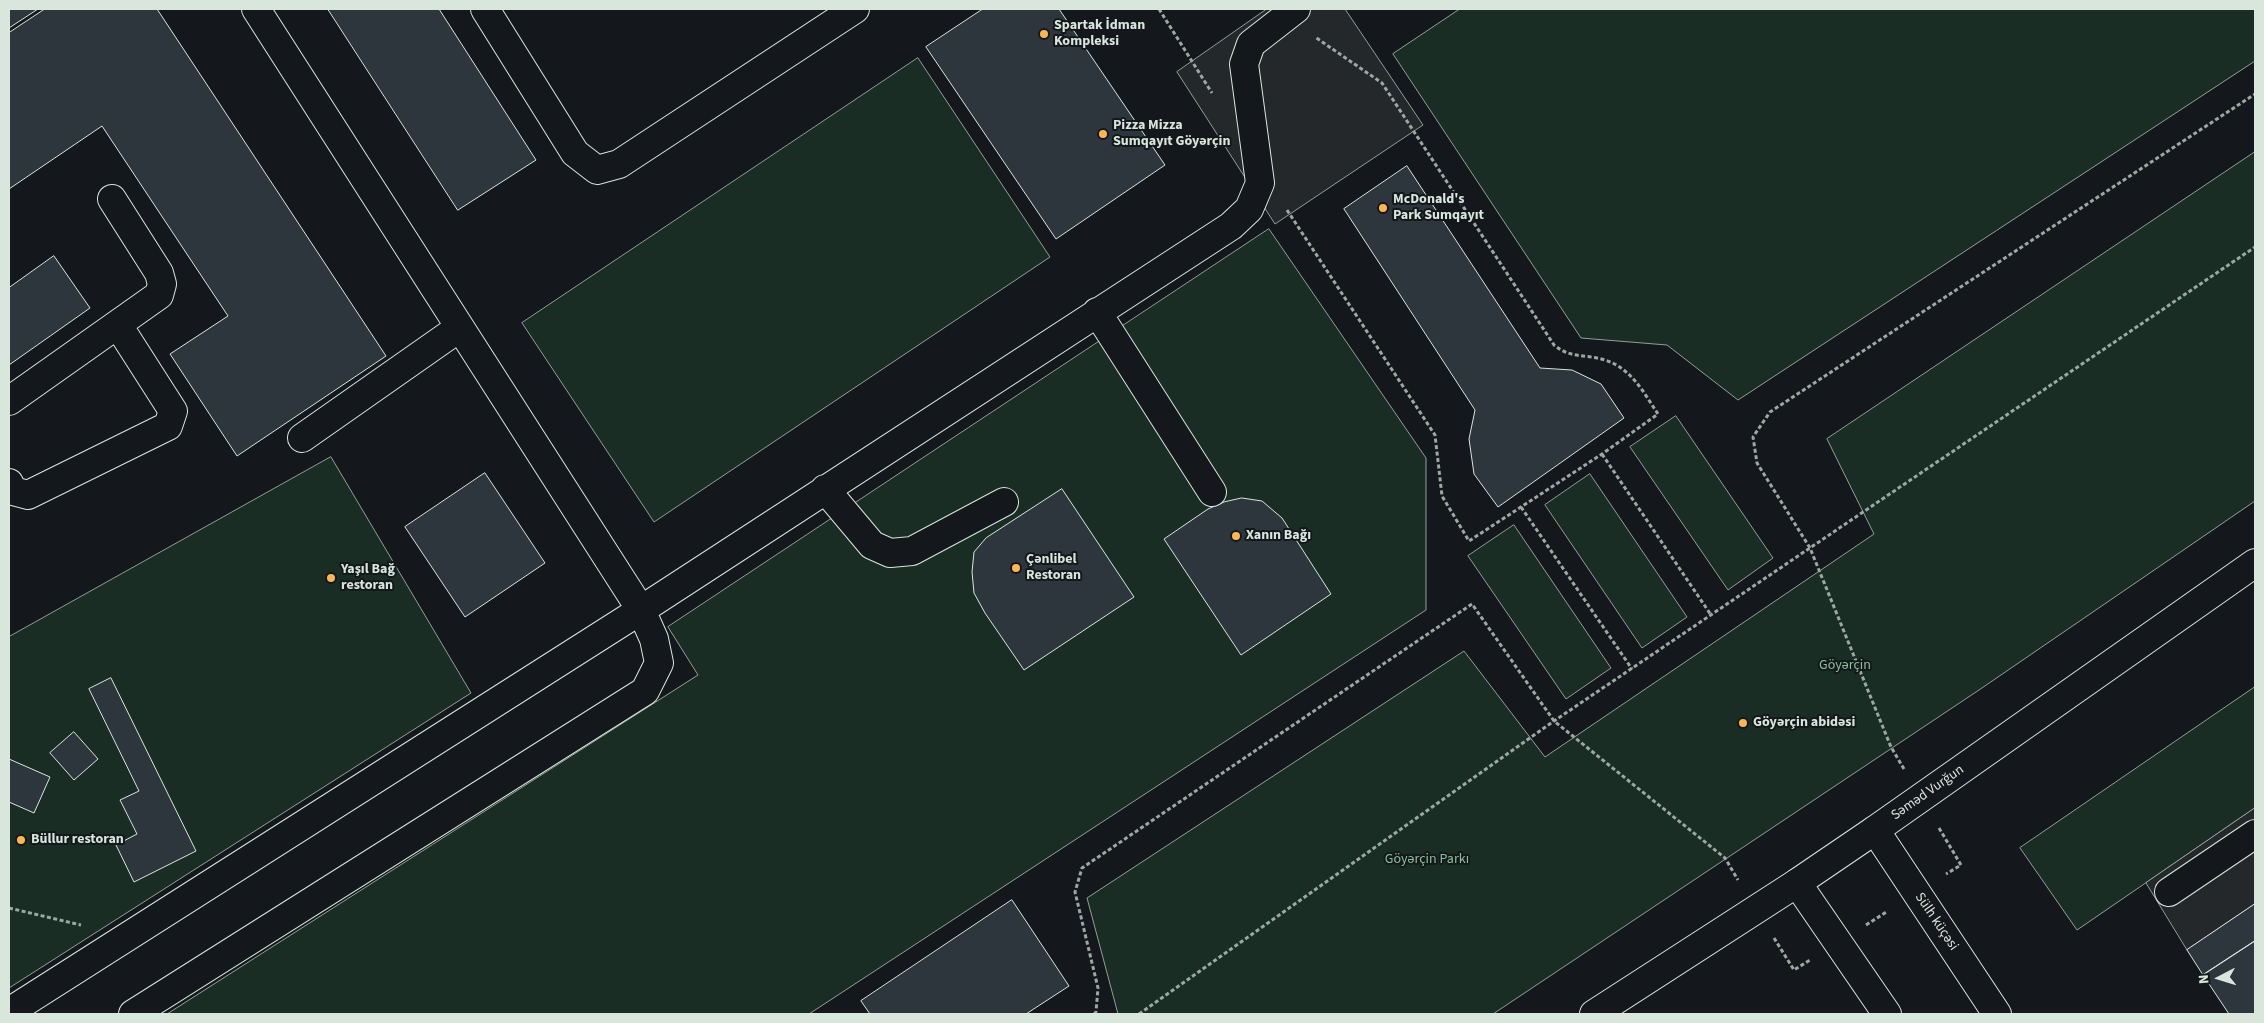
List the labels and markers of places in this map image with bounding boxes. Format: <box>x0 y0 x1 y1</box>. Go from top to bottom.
place label: Spartak İdman Kompleksi <box>1054 18 1145 50</box>
marker: Spartak İdman Kompleksi <box>1038 28 1050 40</box>
place label: Pizza Mizza Sumqayıt Göyərçin <box>1113 118 1230 150</box>
marker: Pizza Mizza Sumqayıt Göyərçin <box>1097 128 1109 140</box>
place label: McDonald's Park Sumqayıt <box>1393 192 1484 224</box>
marker: McDonald's Park Sumqayıt <box>1377 202 1389 214</box>
place label: Xanın Bağı <box>1246 528 1311 544</box>
marker: Xanın Bağı <box>1230 530 1242 542</box>
place label: Çənlibel Restoran <box>1026 552 1081 584</box>
place label: Yaşıl Bağ restoran <box>341 562 395 594</box>
marker: Çənlibel Restoran <box>1010 562 1022 574</box>
marker: Yaşıl Bağ restoran <box>325 572 337 584</box>
place label: Göyərçin abidəsi <box>1753 715 1855 731</box>
marker: Göyərçin abidəsi <box>1737 717 1749 729</box>
place label: Büllur restoran <box>31 832 124 848</box>
marker: Büllur restoran <box>15 834 27 846</box>

